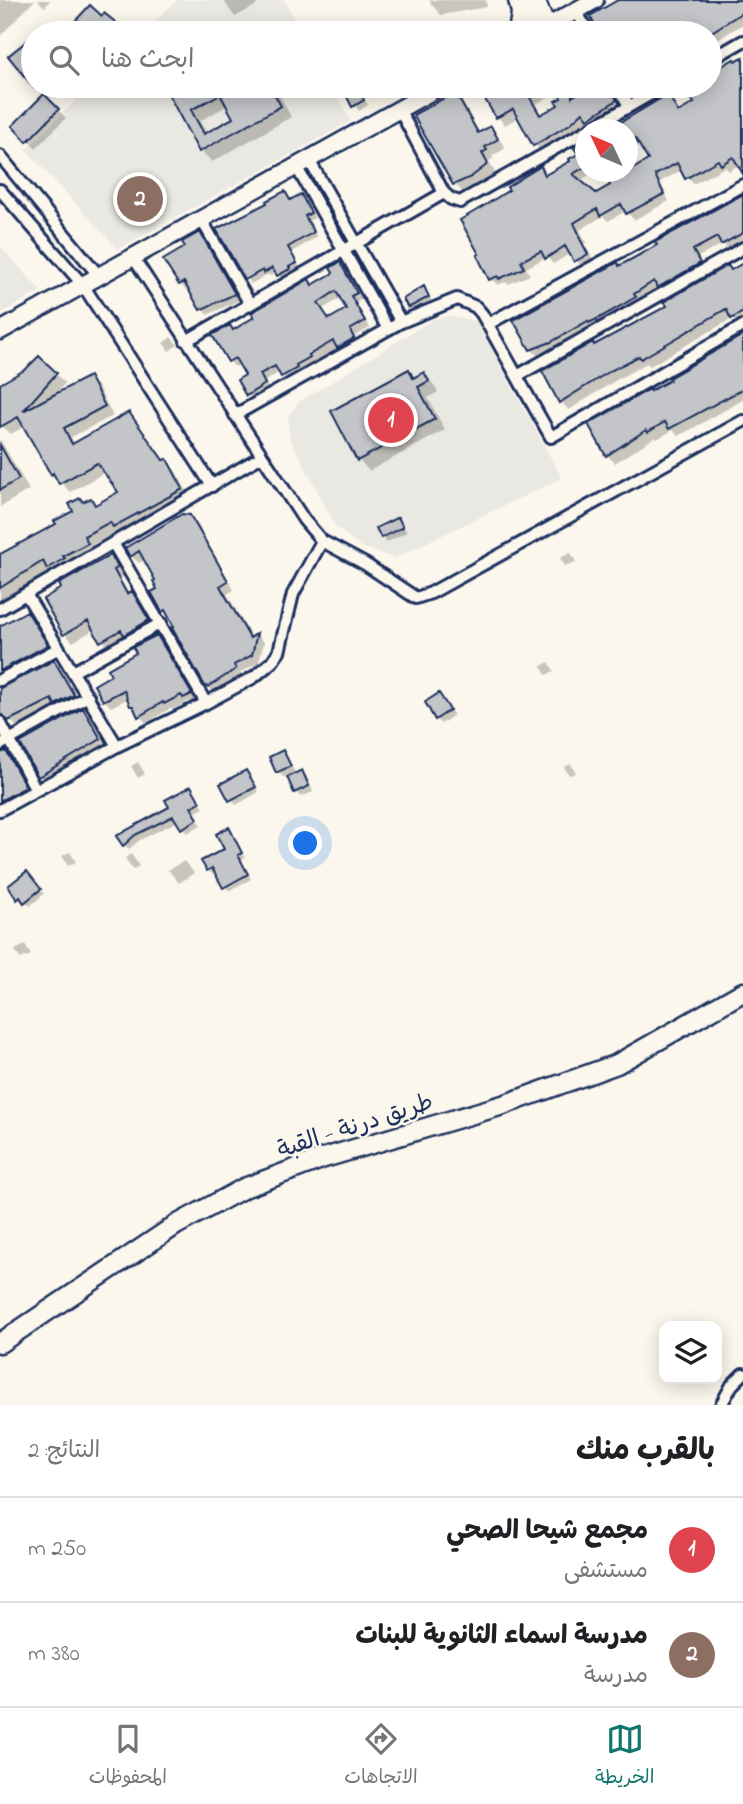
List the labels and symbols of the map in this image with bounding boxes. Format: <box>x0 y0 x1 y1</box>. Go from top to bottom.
north arrow <box>575 119 638 182</box>
pin: 2 <box>117 173 163 225</box>
pin: 1 <box>368 394 414 446</box>
your location <box>288 826 322 860</box>
street label: طريق درنة - القبة <box>273 1086 438 1169</box>

